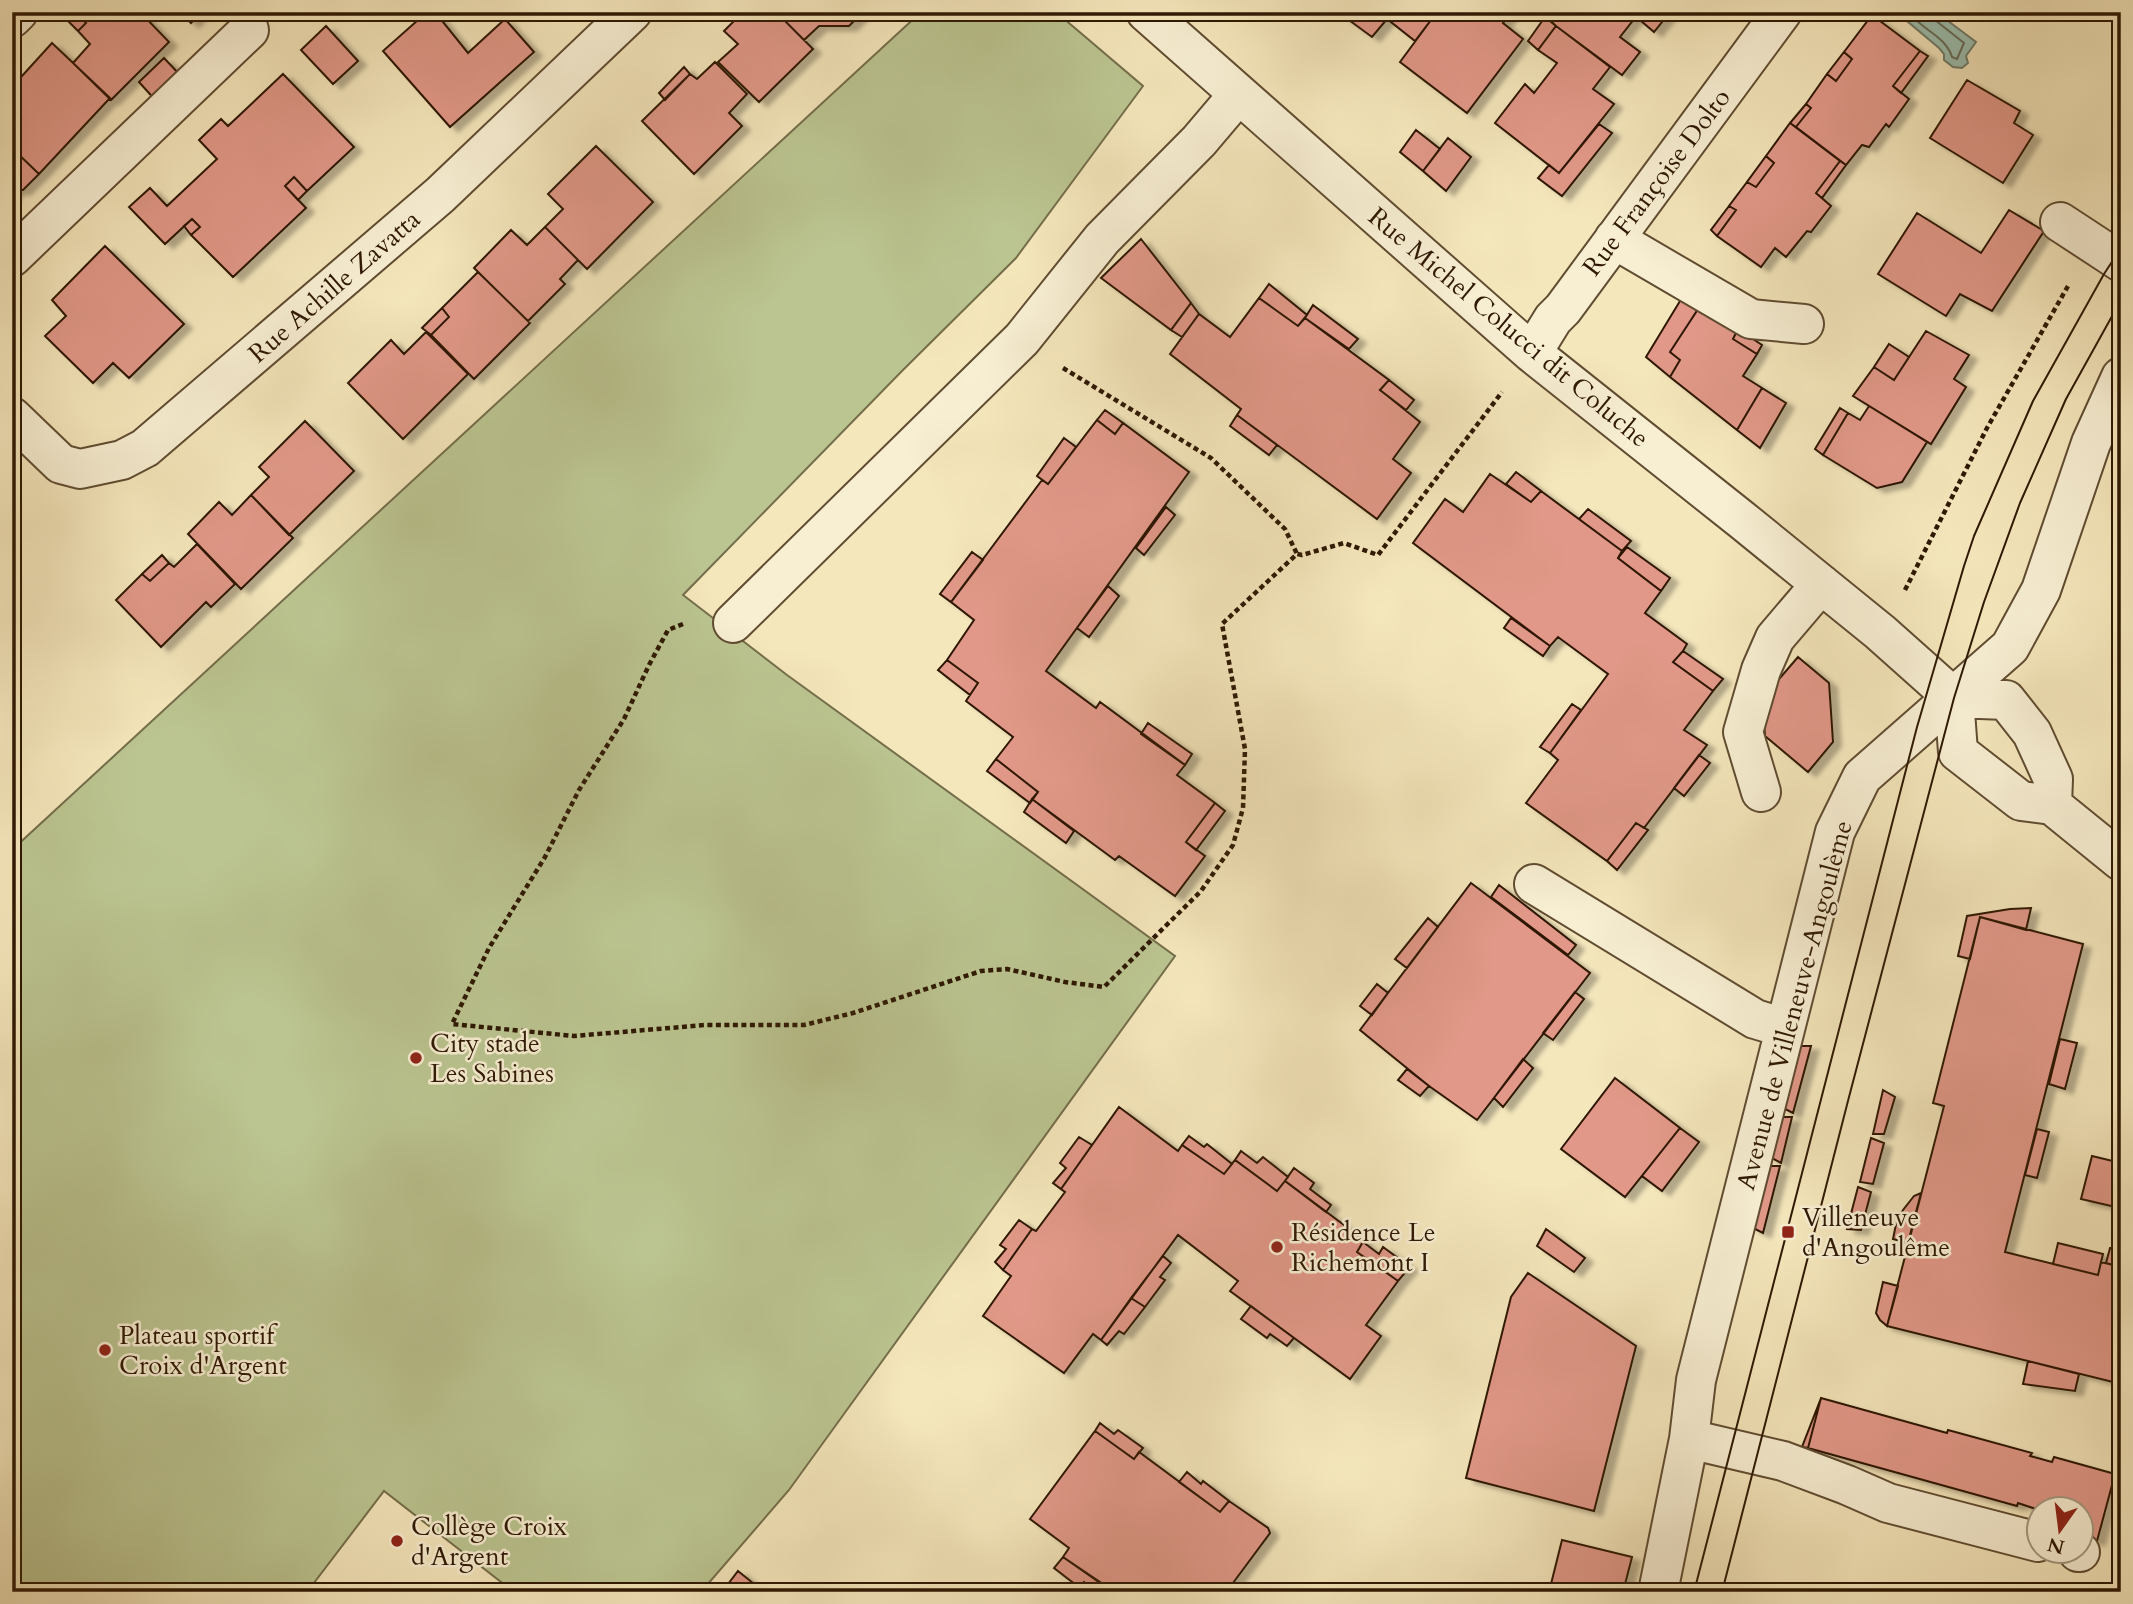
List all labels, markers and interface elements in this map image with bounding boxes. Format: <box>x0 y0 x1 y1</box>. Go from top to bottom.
street label: Rue Françoise Dolto <box>1574 81 1738 283</box>
street label: Rue Michel Colucci dit Coluche <box>1361 199 1656 455</box>
street label: Rue Achille Zavatta <box>241 202 428 371</box>
street label: Avenue de Villeneuve-Angoulème <box>1728 817 1861 1194</box>
place label: City stade Les Sabines <box>430 1026 554 1091</box>
marker: City stade Les Sabines <box>408 1050 424 1066</box>
place label: Villeneuve d'Angoulême <box>1802 1200 1950 1265</box>
place label: Résidence Le Richemont I <box>1291 1215 1435 1280</box>
marker: Villeneuve d'Angoulême <box>1780 1224 1796 1240</box>
marker: Résidence Le Richemont I <box>1269 1239 1285 1255</box>
place label: Plateau sportif Croix d'Argent <box>119 1318 287 1383</box>
marker: Plateau sportif Croix d'Argent <box>97 1342 113 1358</box>
north arrow <box>2024 1496 2094 1566</box>
place label: Collège Croix d'Argent <box>411 1509 567 1574</box>
text: N <box>2044 1531 2067 1560</box>
marker: Collège Croix d'Argent <box>389 1533 405 1549</box>

